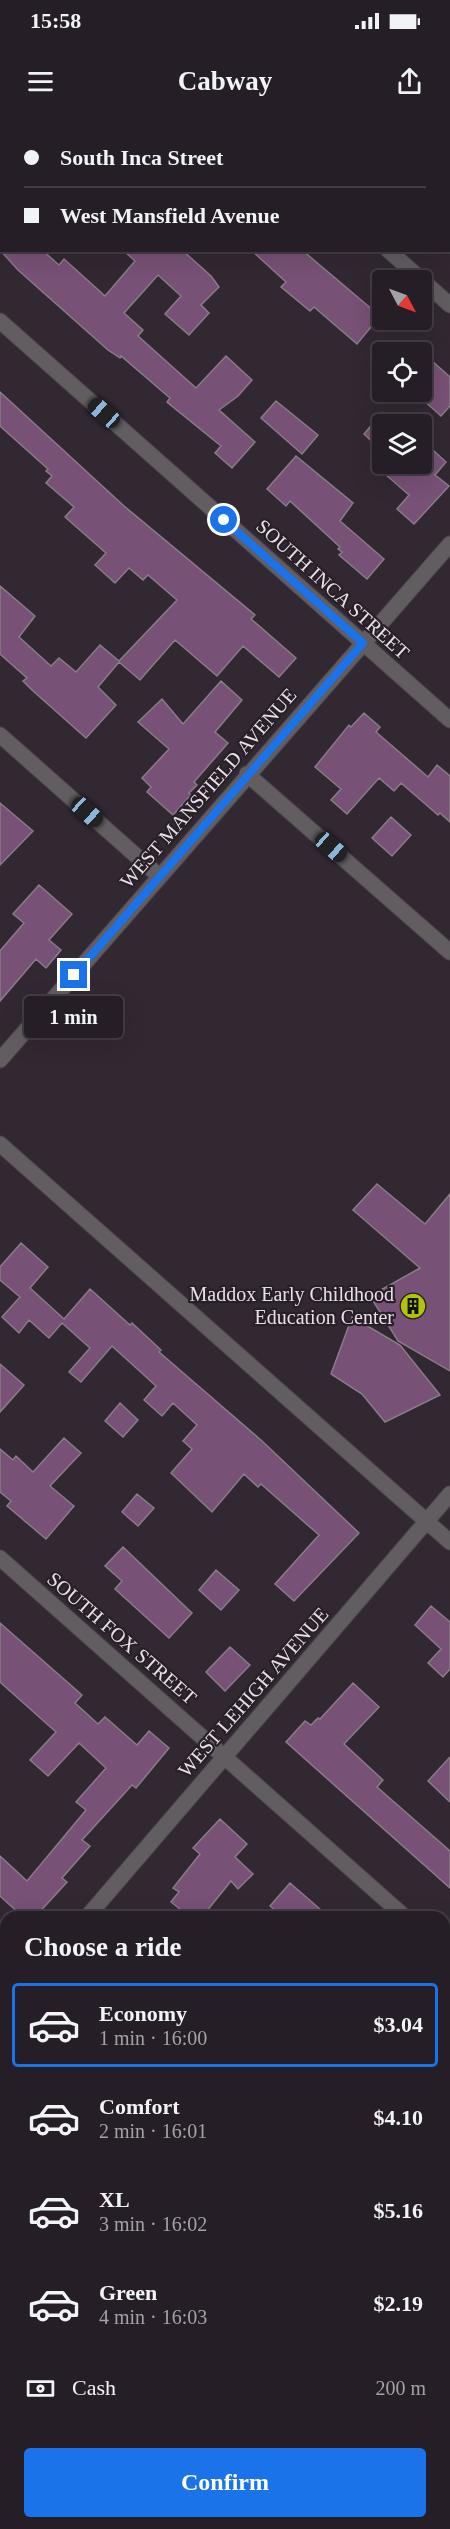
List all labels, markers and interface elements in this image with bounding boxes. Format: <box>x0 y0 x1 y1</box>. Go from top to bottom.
text: 15:58 <box>30 8 81 33</box>
icon: menu <box>24 65 57 98</box>
icon: share <box>393 65 426 98</box>
text: Cabway <box>178 66 272 96</box>
text: South Inca Street <box>60 145 223 170</box>
text: West Mansfield Avenue <box>60 203 280 228</box>
north arrow <box>372 270 432 330</box>
map controls <box>372 270 432 474</box>
button: locate <box>372 342 432 402</box>
car <box>85 394 123 432</box>
button: layers <box>372 414 432 474</box>
route start <box>210 506 237 533</box>
street label: SOUTH INCA STREET <box>252 515 414 663</box>
street label: WEST MANSFIELD AVENUE <box>115 684 301 892</box>
car <box>68 793 106 831</box>
car <box>312 828 350 866</box>
route end <box>60 961 87 988</box>
callout: 1 min <box>25 996 124 1038</box>
text: 1 min <box>49 1006 98 1028</box>
place label: Maddox Early Childhood Education Center <box>190 1283 394 1328</box>
building icon: Maddox Early Childhood Education Center <box>398 1291 428 1321</box>
street label: SOUTH FOX STREET <box>43 1567 201 1709</box>
street label: WEST LEHIGH AVENUE <box>174 1603 332 1781</box>
text: Choose a ride <box>24 1932 182 1962</box>
icon: car <box>27 1998 81 2052</box>
text: Economy <box>99 2001 187 2026</box>
text: $3.04 <box>374 2012 423 2037</box>
text: 1 min · 16:00 <box>99 2027 207 2049</box>
icon: car <box>27 2091 81 2145</box>
text: Comfort <box>99 2094 180 2119</box>
text: $4.10 <box>374 2105 423 2130</box>
text: 2 min · 16:01 <box>99 2120 207 2142</box>
icon: car <box>27 2184 81 2238</box>
text: XL <box>99 2187 130 2212</box>
text: $5.16 <box>374 2198 423 2223</box>
text: 3 min · 16:02 <box>99 2213 207 2235</box>
icon: car <box>27 2277 81 2331</box>
text: Green <box>99 2280 157 2305</box>
text: $2.19 <box>374 2291 423 2316</box>
text: 4 min · 16:03 <box>99 2306 207 2328</box>
icon: cash <box>24 2372 57 2405</box>
text: Cash <box>72 2375 116 2400</box>
text: 200 m <box>375 2377 426 2399</box>
button: Confirm <box>24 2448 426 2517</box>

